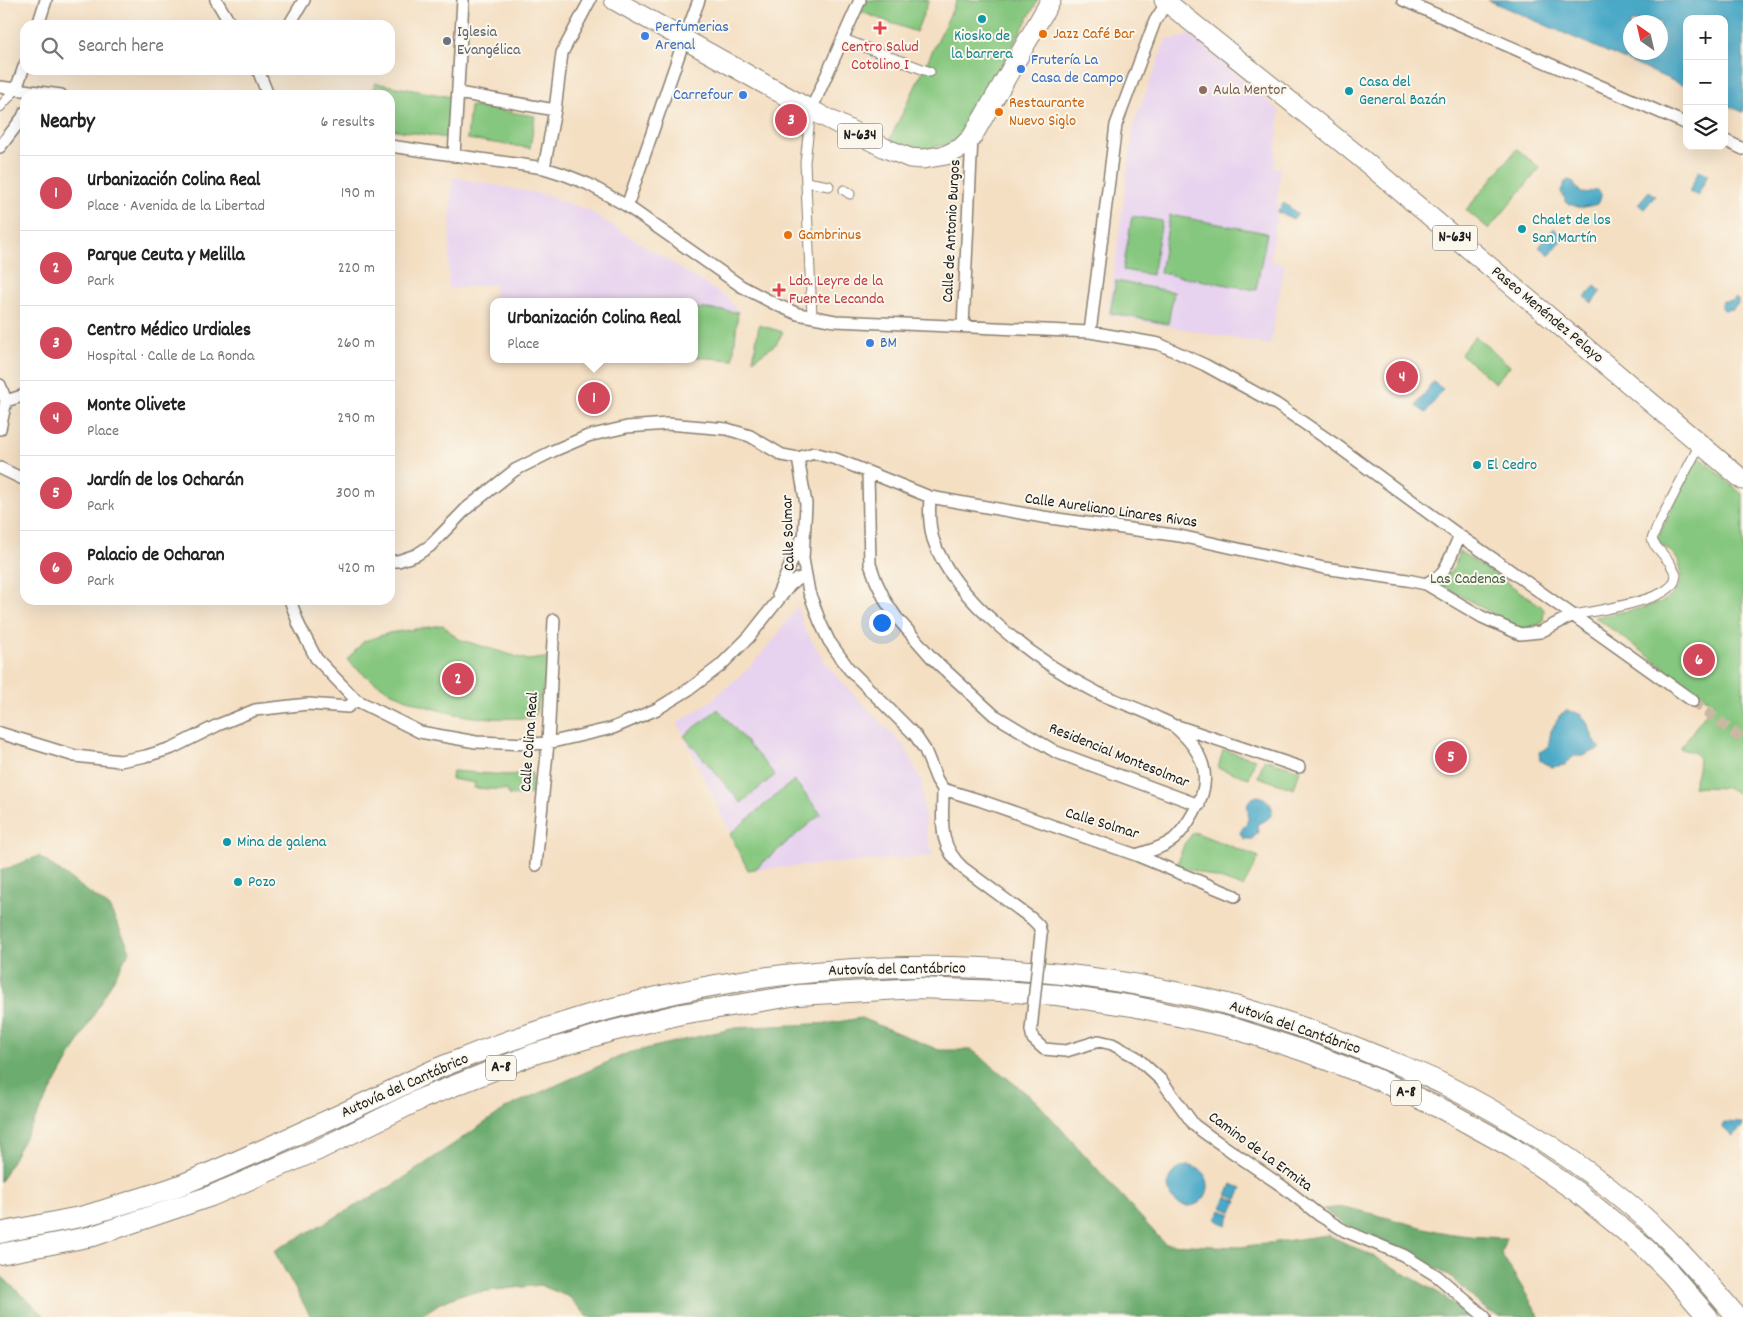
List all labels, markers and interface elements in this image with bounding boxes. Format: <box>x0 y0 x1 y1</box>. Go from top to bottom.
marker: Kiosko de la barrera <box>976 13 988 25</box>
north arrow <box>1623 15 1668 60</box>
map controls <box>1683 15 1728 150</box>
button: + <box>1683 15 1728 60</box>
place label: Perfumerias Arenal <box>655 16 729 57</box>
search box <box>20 20 395 75</box>
place label: Iglesia Evangélica <box>457 21 521 62</box>
marker: Centro Salud Cotolino I <box>873 21 887 35</box>
place label: Jazz Café Bar <box>1053 23 1135 46</box>
place label: Kiosko de la barrera <box>951 25 1013 66</box>
marker: Jazz Café Bar <box>1037 28 1049 40</box>
marker: Perfumerias Arenal <box>639 30 651 42</box>
icon: search <box>38 34 66 62</box>
text: Search here <box>78 34 164 61</box>
marker: Iglesia Evangélica <box>441 35 453 47</box>
place label: Centro Salud Cotolino I <box>841 36 919 77</box>
place label: Frutería La Casa de Campo <box>1031 49 1123 90</box>
button: − <box>1683 60 1728 105</box>
marker: Frutería La Casa de Campo <box>1015 63 1027 75</box>
place label: Casa del General Bazán <box>1359 71 1446 112</box>
place label: Aula Mentor <box>1213 79 1286 102</box>
place label: Carrefour <box>673 84 733 107</box>
marker: Aula Mentor <box>1197 84 1209 96</box>
marker: Casa del General Bazán <box>1343 85 1355 97</box>
marker: Carrefour <box>737 89 749 101</box>
place label: Restaurante Nuevo Siglo <box>1009 92 1085 133</box>
pin: 3 <box>775 101 807 139</box>
button: layers <box>1683 105 1728 150</box>
marker: Restaurante Nuevo Siglo <box>993 106 1005 118</box>
text: Nearby <box>40 108 95 138</box>
text: 6 results <box>320 111 375 134</box>
road number: N-634 <box>838 124 882 148</box>
street label: Calle de Antonio Burgos <box>937 159 967 303</box>
text: Urbanización Colina Real <box>87 168 260 195</box>
text: 1 <box>54 182 58 205</box>
text: 190 m <box>341 182 375 205</box>
text: Place · Avenida de la Libertad <box>87 195 265 218</box>
place label: Chalet de los San Martín <box>1532 209 1611 250</box>
marker: Chalet de los San Martín <box>1516 223 1528 235</box>
place label: Gambrinus <box>798 224 862 247</box>
road number: N-634 <box>1432 226 1478 250</box>
marker: Gambrinus <box>782 229 794 241</box>
text: Parque Ceuta y Melilla <box>87 243 245 270</box>
text: 2 <box>53 257 60 280</box>
text: 220 m <box>338 257 375 280</box>
street label: Paseo Menéndez Pelayo <box>1486 261 1608 369</box>
text: Park <box>87 270 114 293</box>
place label: Lda. Leyre de la Fuente Lecanda <box>789 270 884 311</box>
marker: Lda. Leyre de la Fuente Lecanda <box>773 284 785 296</box>
popup <box>490 298 698 363</box>
text: Urbanización Colina Real <box>507 306 681 333</box>
text: Centro Médico Urdiales <box>87 318 251 345</box>
text: 3 <box>52 332 60 355</box>
text: 260 m <box>337 332 375 355</box>
place label: BM <box>880 332 897 355</box>
text: Place <box>507 333 539 356</box>
marker: BM <box>864 337 876 349</box>
text: Hospital · Calle de La Ronda <box>87 345 255 368</box>
pin: 4 <box>1386 358 1418 396</box>
pin: 1 <box>578 379 610 417</box>
text: Monte Olivete <box>87 393 186 420</box>
text: 4 <box>53 407 59 430</box>
text: 290 m <box>337 407 375 430</box>
text: Place <box>87 420 119 443</box>
place label: El Cedro <box>1487 454 1537 477</box>
marker: El Cedro <box>1471 459 1483 471</box>
text: Jardín de los Ocharán <box>87 468 244 495</box>
text: 5 <box>52 482 60 505</box>
text: 300 m <box>336 482 375 505</box>
street label: Calle Aureliano Linares Rivas <box>1023 487 1199 535</box>
street label: Calle Solmar <box>776 494 802 571</box>
text: Park <box>87 495 114 518</box>
text: Palacio de Ocharan <box>87 543 224 570</box>
text: 6 <box>52 557 60 580</box>
text: 420 m <box>338 557 375 580</box>
park label: Las Cadenas <box>1430 568 1506 591</box>
text: Park <box>87 570 114 593</box>
your location <box>869 610 895 636</box>
pin: 6 <box>1683 641 1715 679</box>
pin: 2 <box>442 660 474 698</box>
street label: Calle Colina Real <box>515 691 545 793</box>
street label: Residencial Montesolmar <box>1045 717 1193 795</box>
pin: 5 <box>1435 738 1467 776</box>
street label: Calle Solmar <box>1062 802 1142 846</box>
place label: Mina de galena <box>237 831 327 854</box>
marker: Mina de galena <box>221 836 233 848</box>
place label: Pozo <box>248 871 276 894</box>
marker: Pozo <box>232 876 244 888</box>
street label: Autovía del Cantábrico <box>828 957 966 983</box>
street label: Autovía del Cantábrico <box>1226 995 1364 1061</box>
street label: Autovía del Cantábrico <box>338 1048 472 1124</box>
road number: A-8 <box>486 1056 516 1080</box>
road number: A-8 <box>1391 1080 1421 1106</box>
street label: Camino de La Ermita <box>1203 1106 1317 1198</box>

